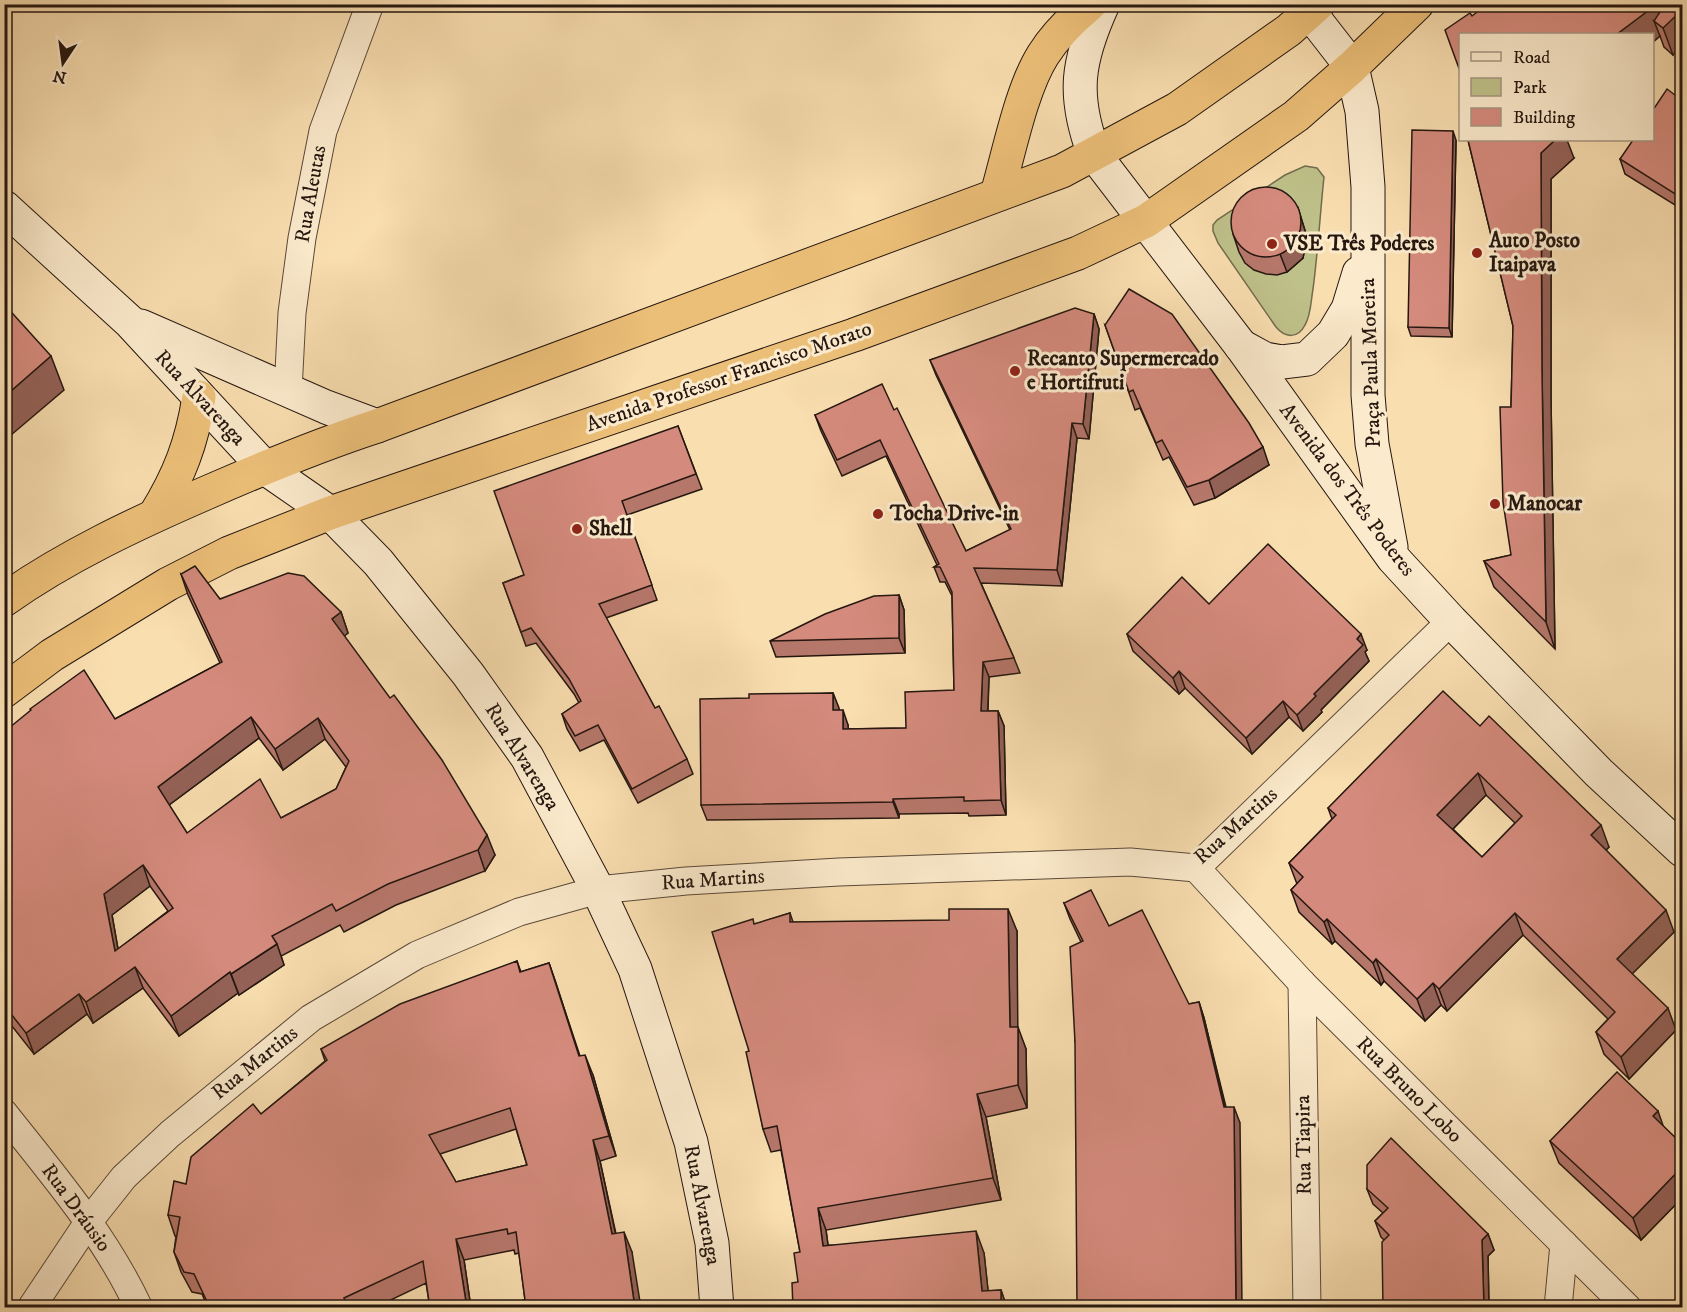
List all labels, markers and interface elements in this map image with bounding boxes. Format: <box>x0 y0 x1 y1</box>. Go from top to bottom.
north arrow <box>33 33 93 93</box>
legend <box>1459 33 1654 141</box>
text: Road <box>1513 47 1550 69</box>
text: N <box>51 65 69 88</box>
text: Park <box>1513 77 1547 99</box>
text: Building <box>1513 107 1575 129</box>
street label: Rua Aleutas <box>290 143 332 245</box>
place label: Auto Posto Itaipava <box>1488 228 1580 278</box>
place label: VSE Três Poderes <box>1283 231 1434 257</box>
marker: VSE Três Poderes <box>1265 237 1279 251</box>
marker: Auto Posto Itaipava <box>1470 246 1484 260</box>
street label: Praça Paula Moreira <box>1355 277 1387 448</box>
street label: Avenida Professor Francisco Morato <box>583 316 875 438</box>
street label: Rua Alvarenga <box>149 345 251 451</box>
place label: Recanto Supermercado e Hortifruti <box>1027 346 1219 396</box>
marker: Recanto Supermercado e Hortifruti <box>1008 364 1022 378</box>
street label: Avenida dos Três Poderes <box>1273 398 1421 582</box>
place label: Manocar <box>1507 491 1583 517</box>
marker: Manocar <box>1488 497 1502 511</box>
place label: Tocha Drive-in <box>889 501 1020 527</box>
marker: Tocha Drive-in <box>871 507 885 521</box>
place label: Shell <box>589 516 633 542</box>
marker: Shell <box>570 522 584 536</box>
street label: Rua Alvarenga <box>479 698 565 816</box>
street label: Rua Martins <box>1189 782 1283 870</box>
street label: Rua Martins <box>660 863 766 897</box>
street label: Rua Martins <box>207 1020 303 1106</box>
street label: Rua Bruno Lobo <box>1350 1031 1468 1149</box>
street label: Rua Tiapira <box>1290 1095 1318 1195</box>
street label: Rua Alvarenga <box>678 1143 726 1267</box>
street label: Rua Dráusio <box>35 1159 117 1257</box>

